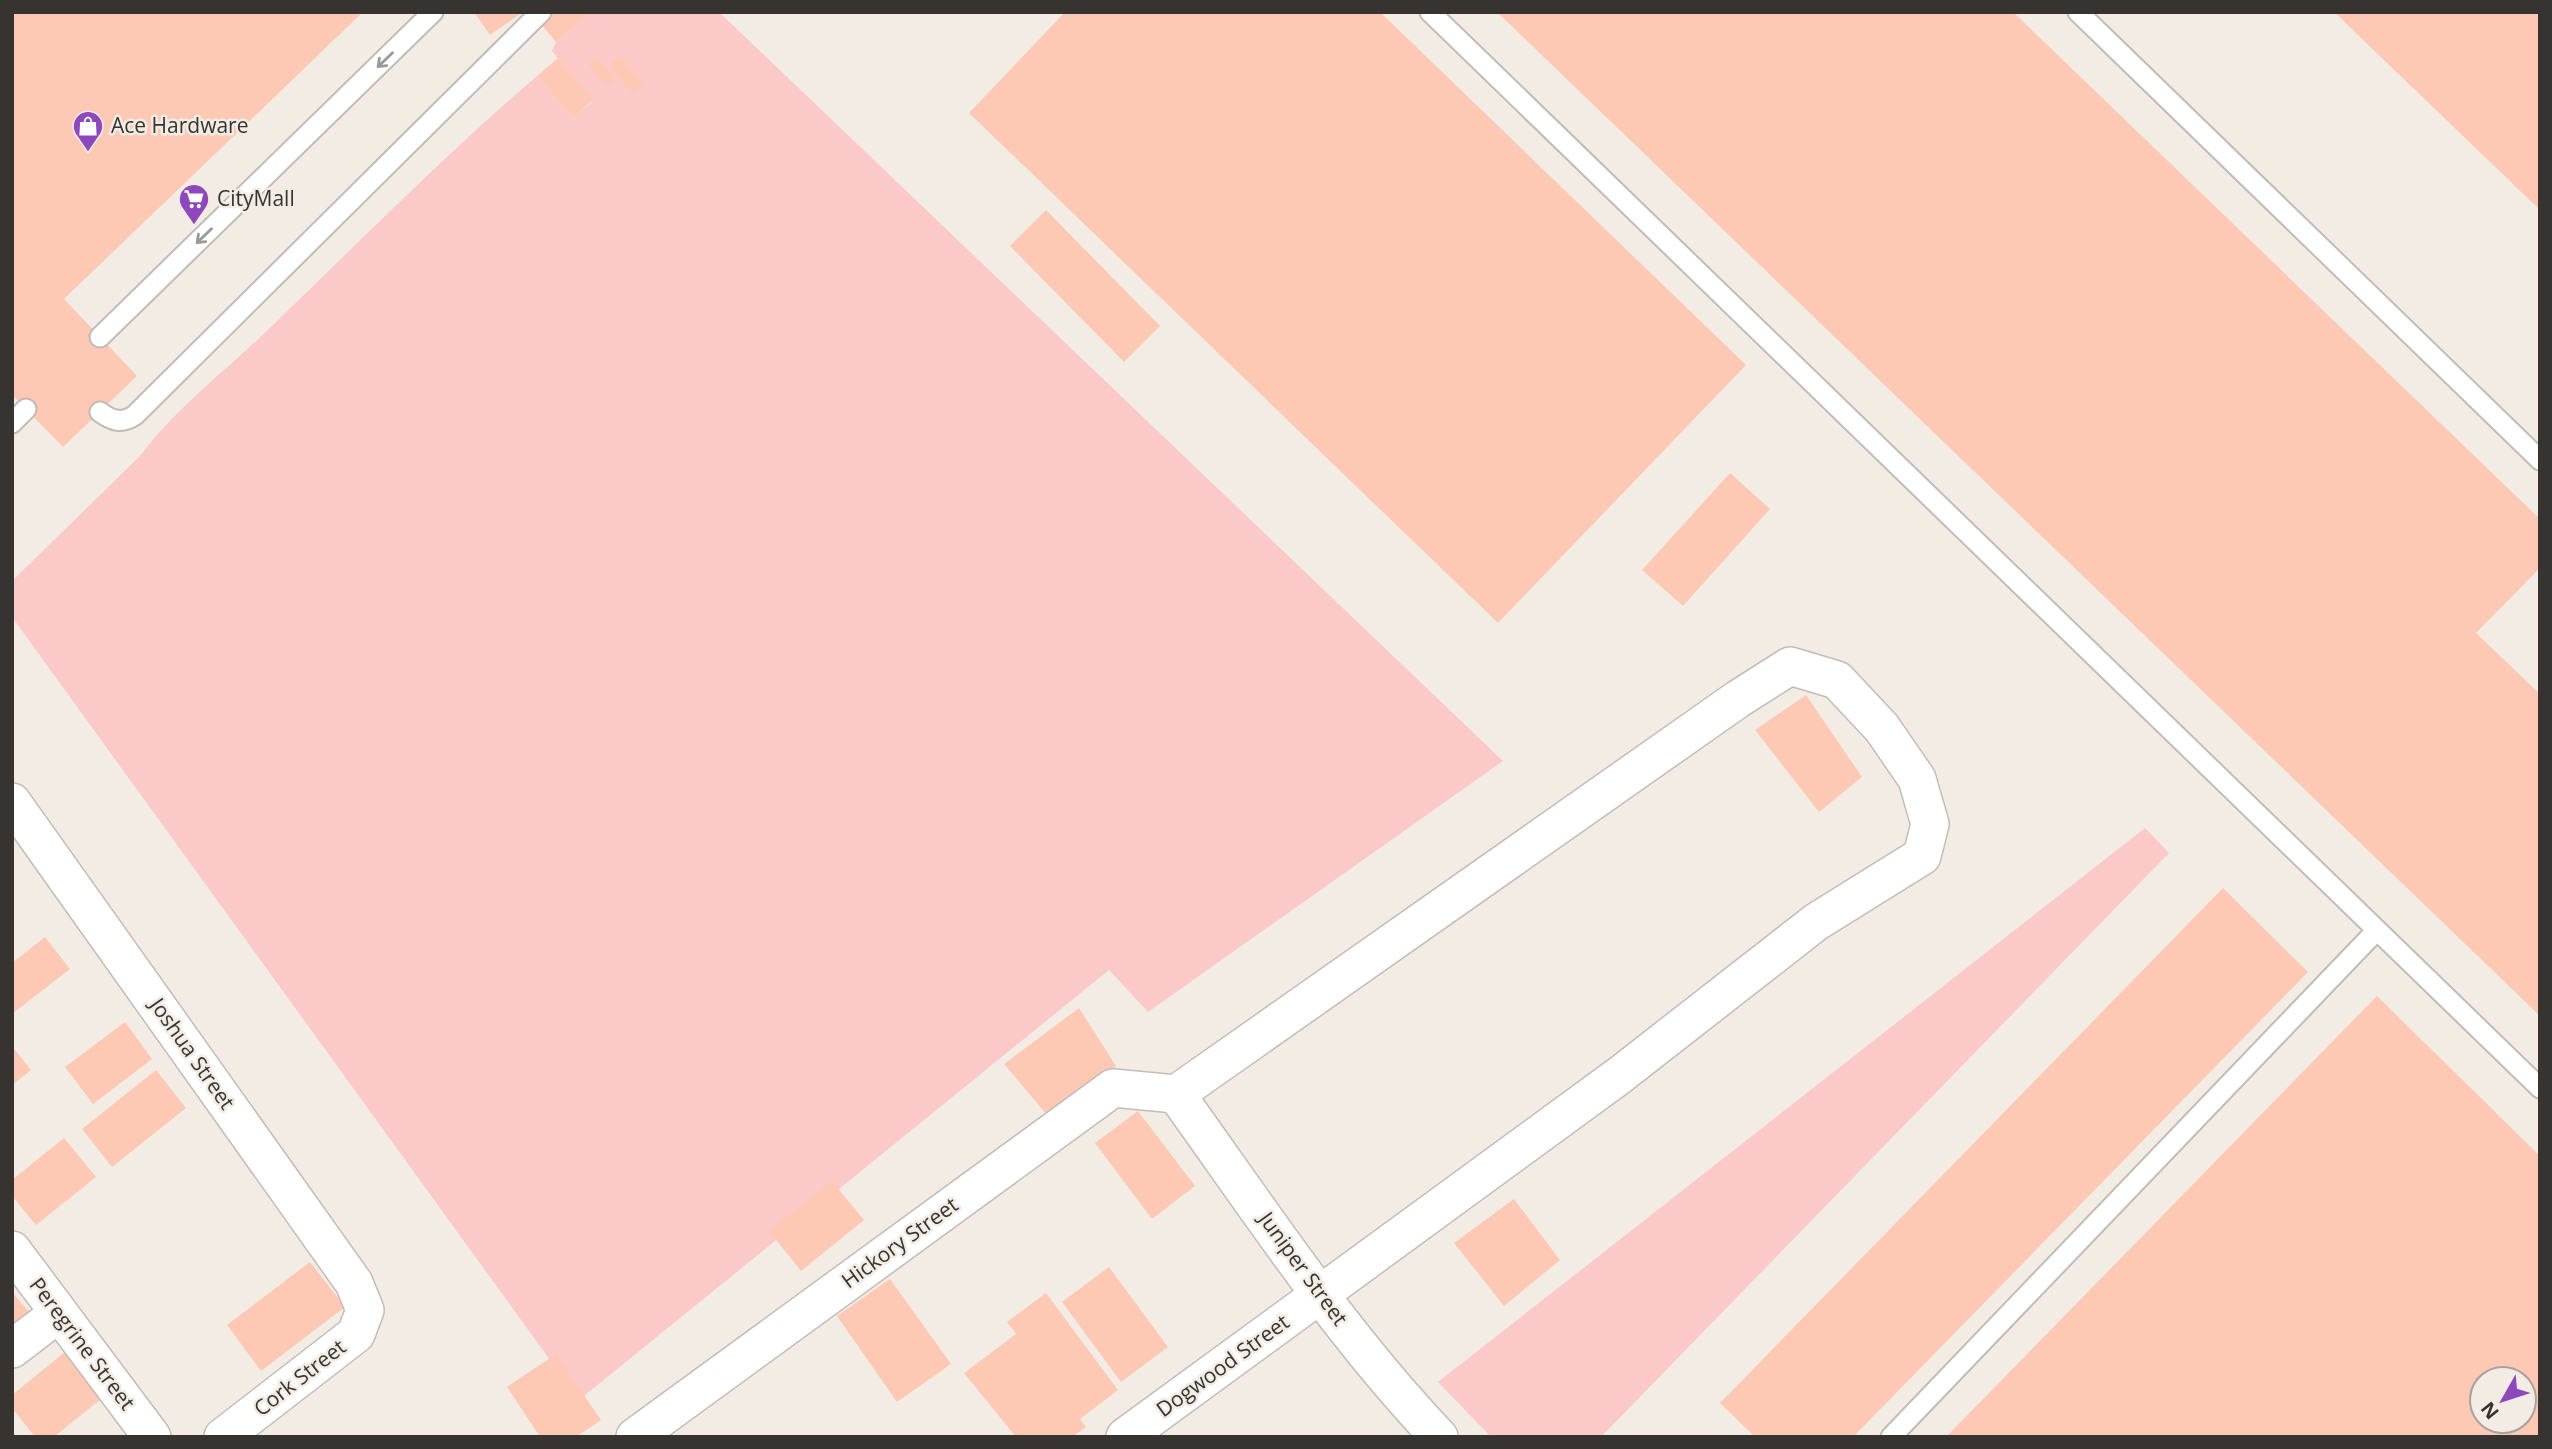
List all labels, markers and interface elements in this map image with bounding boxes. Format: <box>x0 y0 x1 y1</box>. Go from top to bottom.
one-way arrow <box>376 52 393 69</box>
shop icon: Ace Hardware <box>71 109 105 153</box>
place label: Ace Hardware <box>111 111 248 139</box>
supermarket icon: CityMall <box>177 182 211 226</box>
place label: CityMall <box>217 184 295 212</box>
one-way arrow <box>196 227 213 244</box>
street label: Joshua Street <box>143 991 242 1115</box>
street label: Hickory Street <box>835 1190 963 1294</box>
street label: Juniper Street <box>1252 1204 1355 1331</box>
street label: Peregrine Street <box>24 1272 142 1415</box>
street label: Dogwood Street <box>1150 1307 1294 1423</box>
street label: Cork Street <box>248 1332 351 1422</box>
north arrow <box>2468 1365 2538 1435</box>
text: N <box>2475 1397 2505 1425</box>

